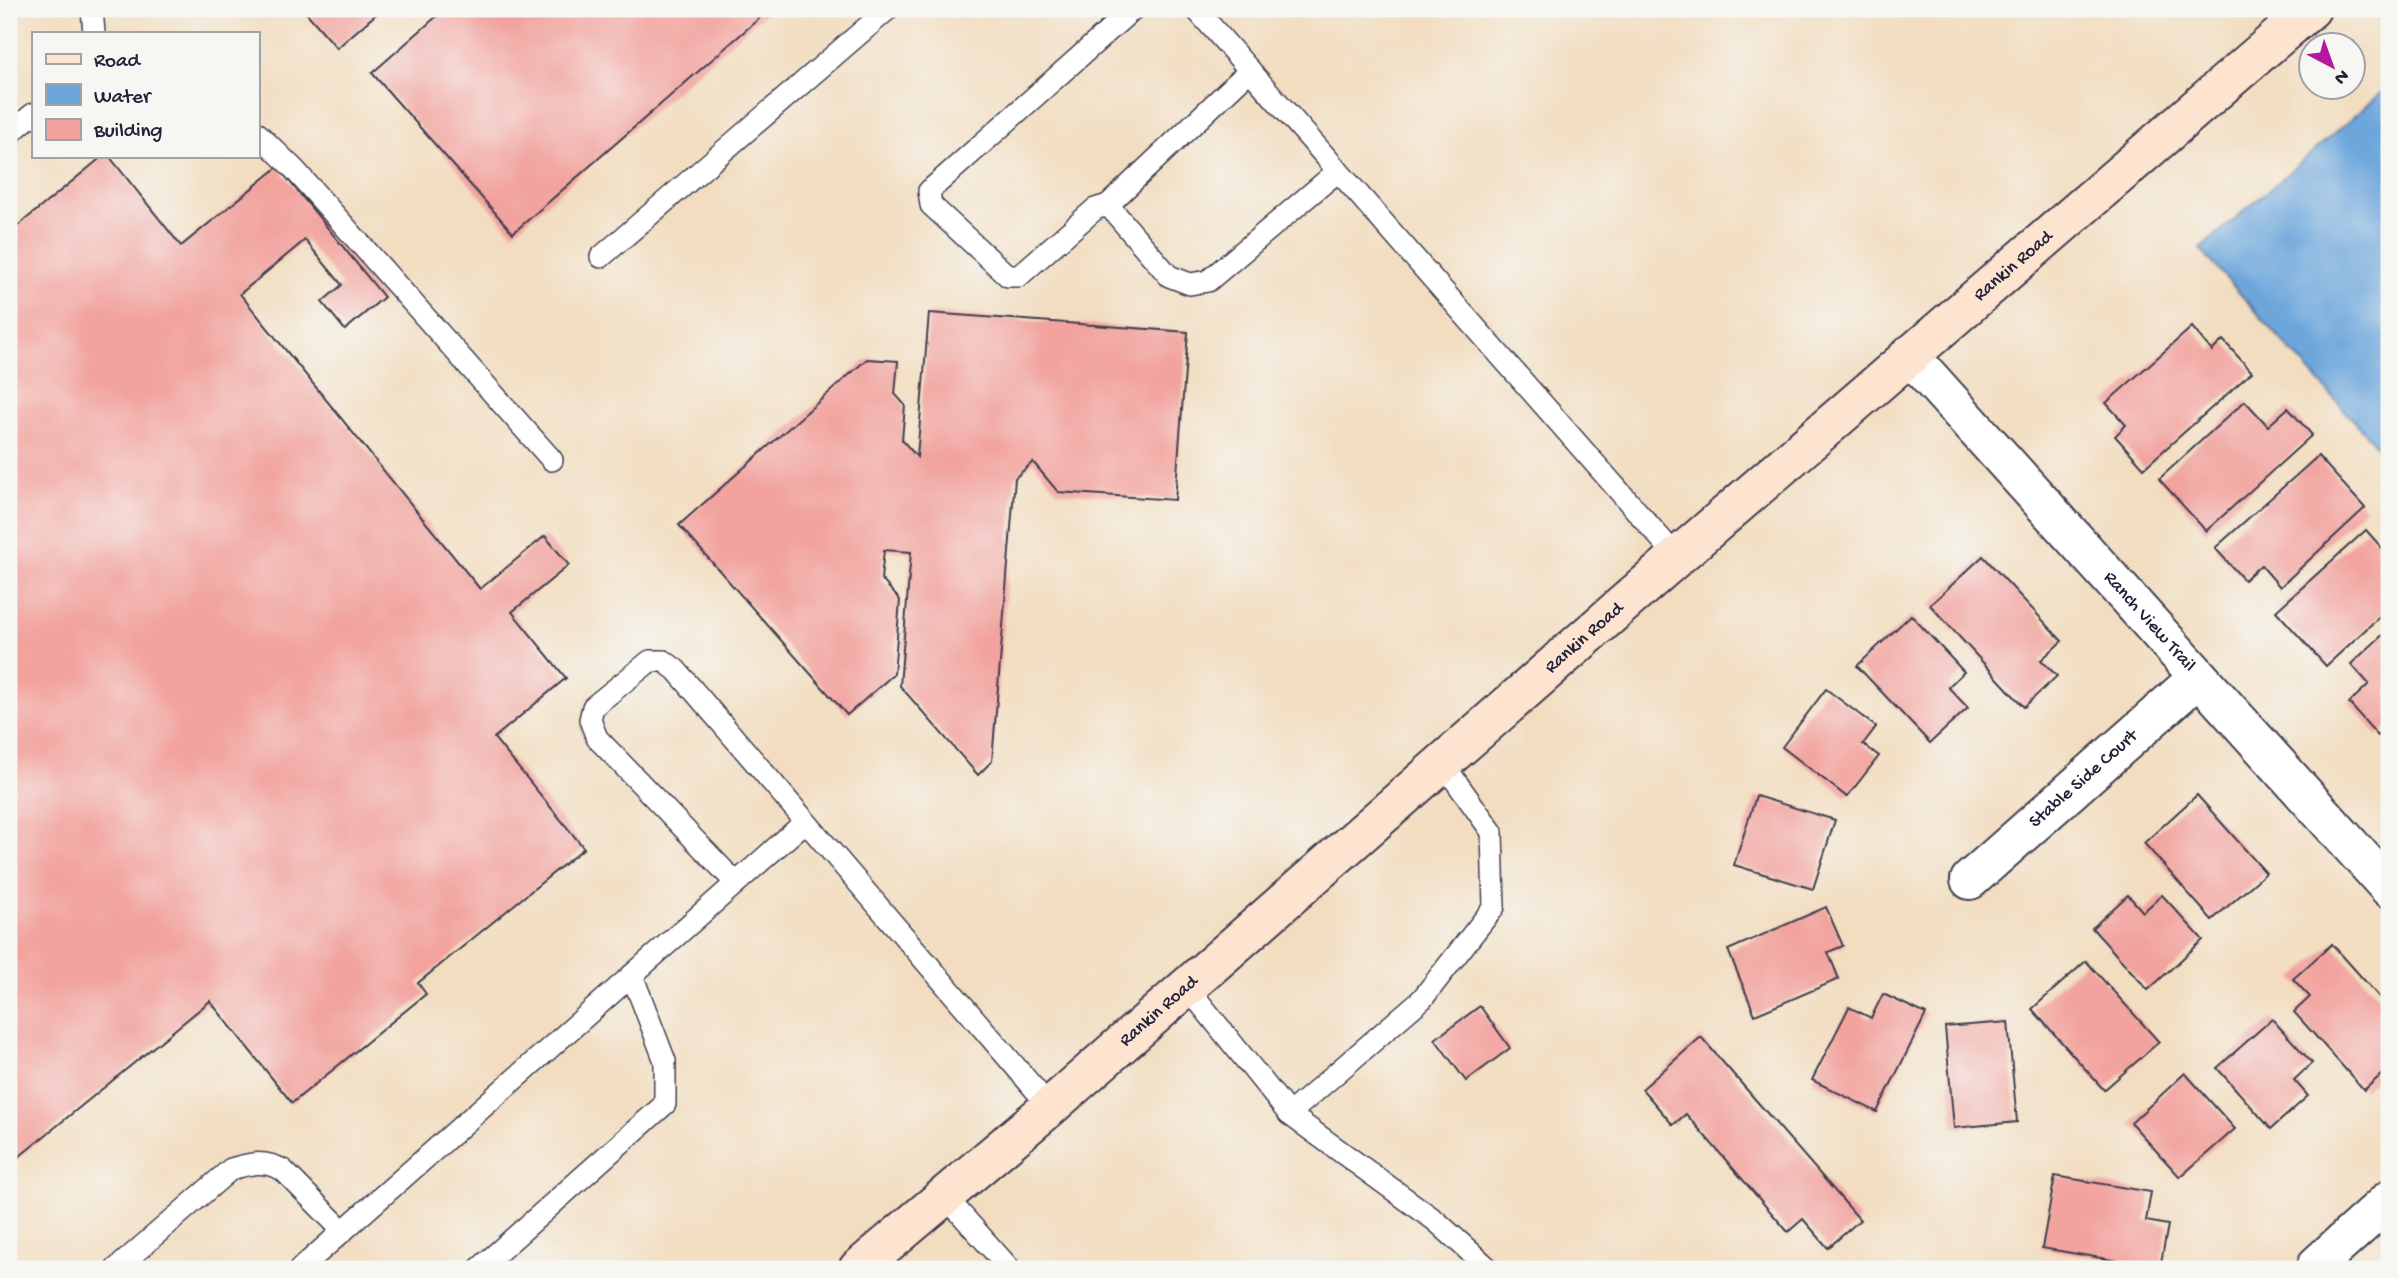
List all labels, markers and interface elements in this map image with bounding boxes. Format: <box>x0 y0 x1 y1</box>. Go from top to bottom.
legend <box>32 32 259 158</box>
north arrow <box>2296 32 2366 102</box>
text: Road <box>94 50 142 75</box>
text: N <box>2329 63 2353 89</box>
text: Water <box>94 86 152 111</box>
text: Building <box>93 120 163 145</box>
street label: Rankin Road <box>1969 224 2059 307</box>
street label: Ranch View Trail <box>2098 567 2200 677</box>
street label: Rankin Road <box>1540 596 1630 679</box>
street label: Stable Side Court <box>2025 723 2145 833</box>
street label: Rankin Road <box>1115 970 1204 1052</box>

